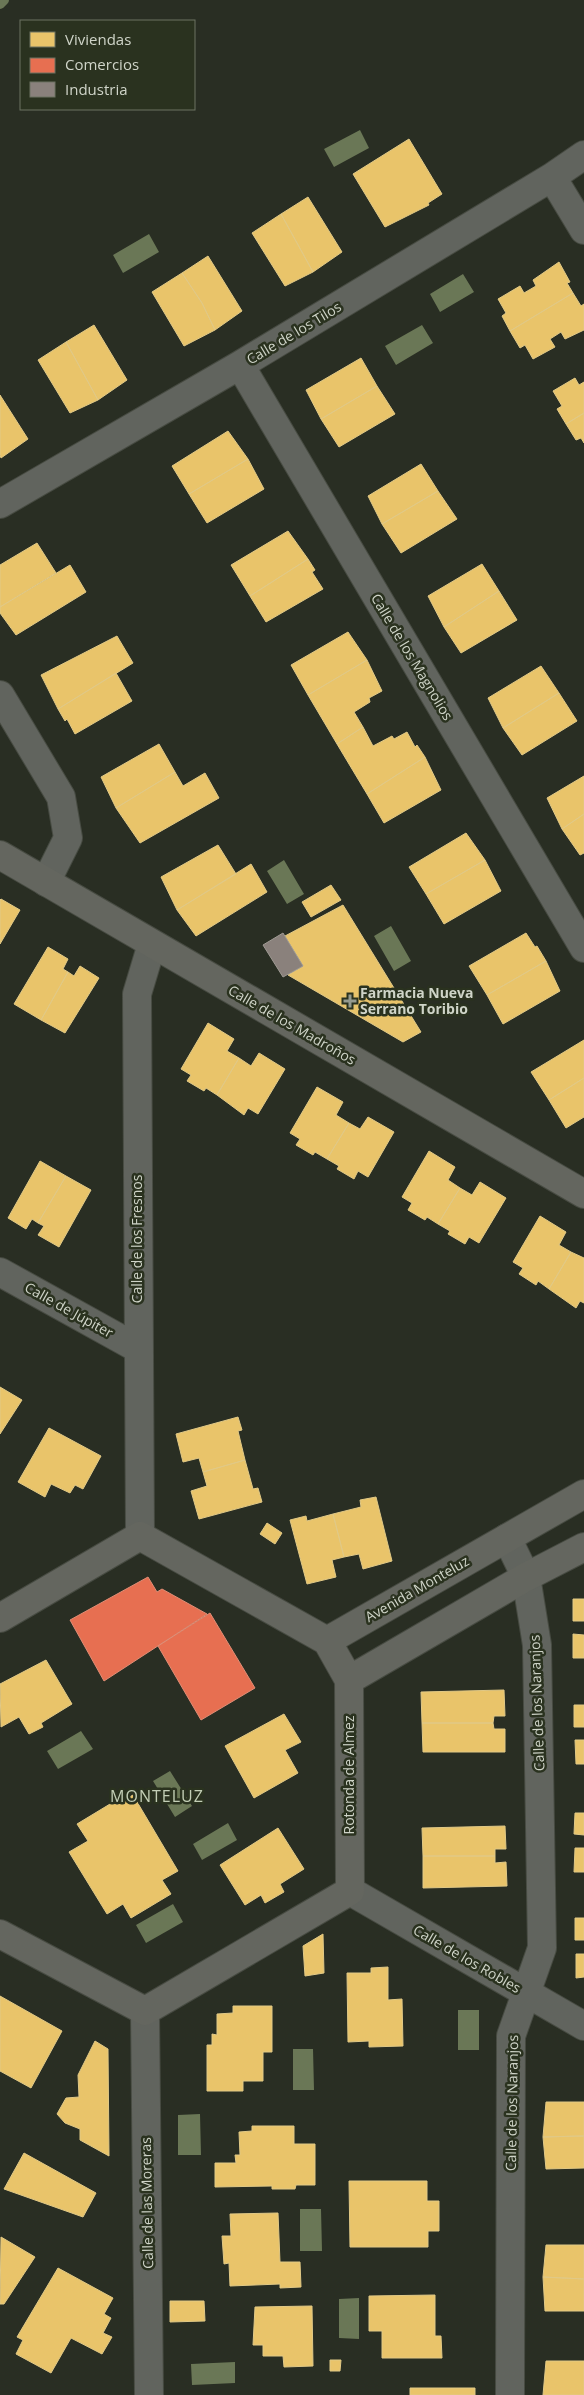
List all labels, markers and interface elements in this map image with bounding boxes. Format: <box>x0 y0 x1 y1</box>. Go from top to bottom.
legend <box>20 20 195 110</box>
text: Viviendas <box>65 29 131 49</box>
text: Comercios <box>65 54 139 74</box>
text: Industria <box>65 79 128 99</box>
street label: Calle de los Tilos <box>243 297 345 368</box>
street label: Calle de los Magnolios <box>367 590 458 724</box>
street label: Calle de los Madroños <box>225 980 360 1069</box>
place label: Farmacia Nueva Serrano Toribio <box>360 983 474 1018</box>
marker: Farmacia Nueva Serrano Toribio <box>344 995 356 1007</box>
street label: Calle de los Fresnos <box>127 1174 146 1303</box>
street label: Calle de Júpiter <box>22 1277 117 1342</box>
street label: Avenida Monteluz <box>361 1551 473 1626</box>
street label: Calle de los Naranjos <box>525 1634 548 1772</box>
street label: Rotonda de Almez <box>339 1715 358 1834</box>
district label: MONTELUZ <box>110 1785 204 1807</box>
street label: Calle de los Robles <box>410 1920 525 1997</box>
street label: Calle de los Naranjos <box>501 2034 522 2171</box>
street label: Calle de las Moreras <box>136 2137 157 2269</box>

